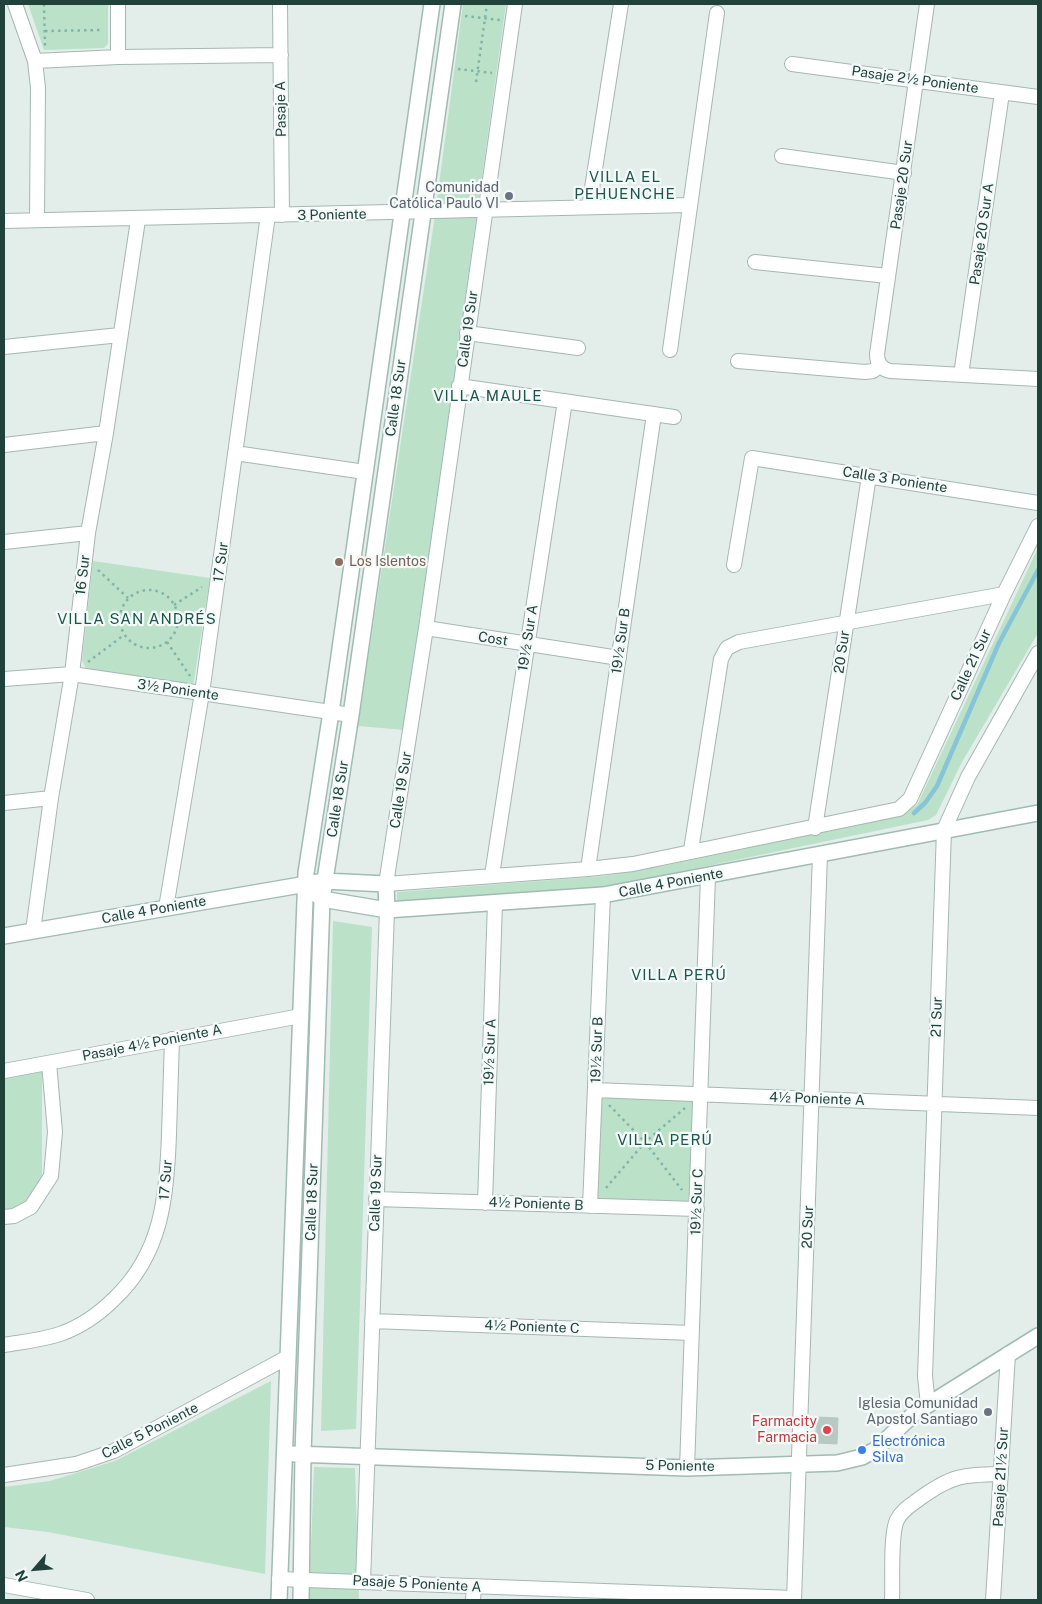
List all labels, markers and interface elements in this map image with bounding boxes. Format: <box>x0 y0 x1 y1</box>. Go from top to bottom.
street label: Pasaje 2½ Poniente <box>850 63 980 97</box>
street label: Pasaje A <box>272 81 290 137</box>
street label: Pasaje 20 Sur <box>887 139 917 231</box>
district label: VILLA EL PEHUENCHE <box>573 168 677 203</box>
place label: Comunidad Católica Paulo VI <box>389 180 499 212</box>
street label: Pasaje 20 Sur A <box>967 182 997 286</box>
marker: Comunidad Católica Paulo VI <box>503 190 515 202</box>
street label: 3 Poniente <box>297 206 367 224</box>
street label: Calle 19 Sur <box>454 289 482 369</box>
street label: Calle 18 Sur <box>382 358 410 438</box>
district label: VILLA MAULE <box>432 387 544 405</box>
street label: Calle 3 Poniente <box>841 463 949 497</box>
street label: 17 Sur <box>210 541 232 583</box>
street label: 16 Sur <box>72 554 94 596</box>
place label: Los Islentos <box>349 554 426 570</box>
marker: Los Islentos <box>333 556 345 568</box>
street label: 19½ Sur A <box>514 603 542 673</box>
street label: 19½ Sur B <box>608 607 634 675</box>
district label: VILLA SAN ANDRÉS <box>55 610 219 628</box>
street label: Calle 21 Sur <box>947 627 995 703</box>
street label: Cost <box>477 628 509 650</box>
street label: 20 Sur <box>831 629 853 675</box>
street label: 3½ Poniente <box>136 676 220 704</box>
street label: Calle 19 Sur <box>387 750 415 830</box>
street label: Calle 18 Sur <box>324 759 352 839</box>
street label: Calle 4 Poniente <box>617 865 725 901</box>
street label: Calle 4 Poniente <box>100 893 208 927</box>
district label: VILLA PERÚ <box>630 966 728 984</box>
street label: 21 Sur <box>928 996 946 1038</box>
street label: 19½ Sur B <box>587 1016 607 1084</box>
street label: 19½ Sur A <box>480 1018 500 1086</box>
street label: Pasaje 4½ Poniente A <box>81 1021 223 1065</box>
street label: 4½ Poniente A <box>769 1089 865 1109</box>
district label: VILLA PERÚ <box>616 1131 714 1149</box>
street label: Calle 19 Sur <box>366 1154 386 1232</box>
street label: 17 Sur <box>156 1159 176 1201</box>
street label: Calle 18 Sur <box>302 1163 322 1241</box>
street label: 19½ Sur C <box>687 1168 707 1236</box>
street label: 4½ Poniente B <box>488 1194 584 1214</box>
street label: 20 Sur <box>799 1205 817 1249</box>
street label: 4½ Poniente C <box>484 1317 580 1337</box>
place label: Iglesia Comunidad Apostol Santiago <box>858 1396 978 1428</box>
street label: Calle 5 Poniente <box>99 1399 201 1463</box>
marker: Iglesia Comunidad Apostol Santiago <box>982 1406 994 1418</box>
place label: Farmacity Farmacia <box>752 1414 817 1446</box>
marker: Farmacity Farmacia <box>821 1424 833 1436</box>
street label: Pasaje 21½ Sur <box>990 1427 1012 1527</box>
place label: Electrónica Silva <box>872 1434 945 1466</box>
marker: Electrónica Silva <box>856 1444 868 1456</box>
street label: 5 Poniente <box>645 1457 715 1475</box>
north arrow <box>10 1544 60 1594</box>
text: N <box>12 1567 31 1584</box>
street label: Pasaje 5 Poniente A <box>352 1572 482 1596</box>

